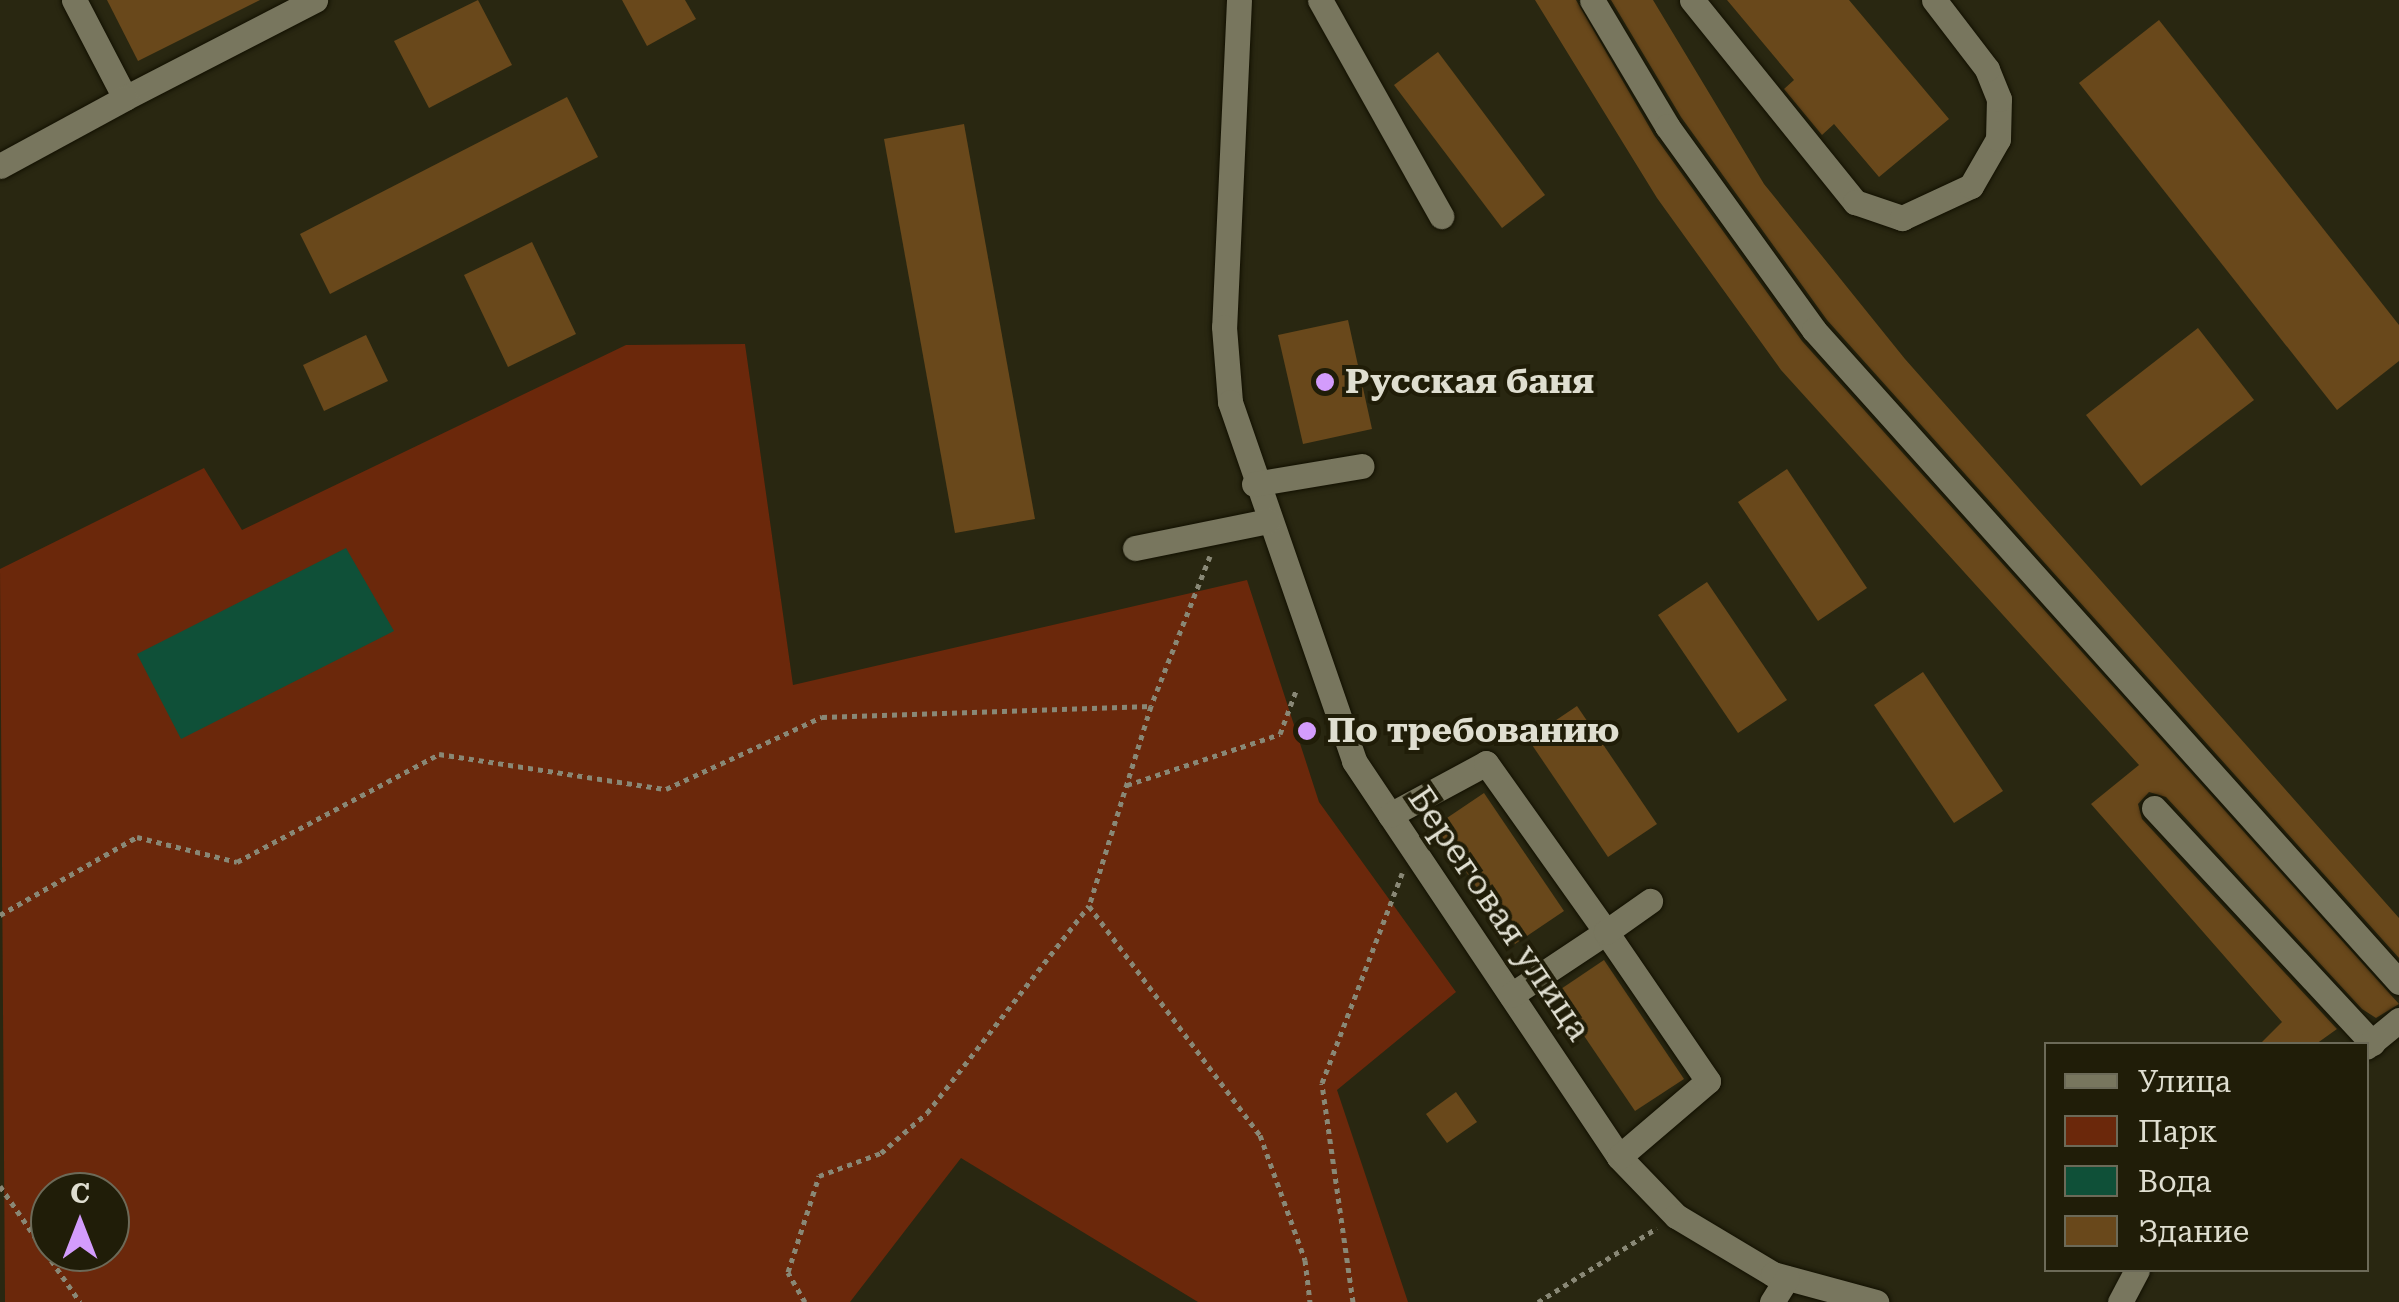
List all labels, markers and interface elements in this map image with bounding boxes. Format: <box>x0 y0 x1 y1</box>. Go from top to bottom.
place label: Русская баня <box>1345 361 1594 403</box>
marker: Русская баня <box>1314 371 1336 393</box>
place label: По требованию <box>1327 710 1620 752</box>
marker: По требованию <box>1296 720 1318 742</box>
street label: Береговая улица <box>1399 779 1599 1049</box>
legend <box>2044 1042 2369 1272</box>
text: Улица <box>2138 1064 2231 1099</box>
text: Парк <box>2138 1114 2217 1149</box>
text: Вода <box>2138 1164 2212 1199</box>
north arrow <box>30 1172 130 1272</box>
text: С <box>70 1177 90 1210</box>
text: Здание <box>2138 1214 2249 1249</box>

